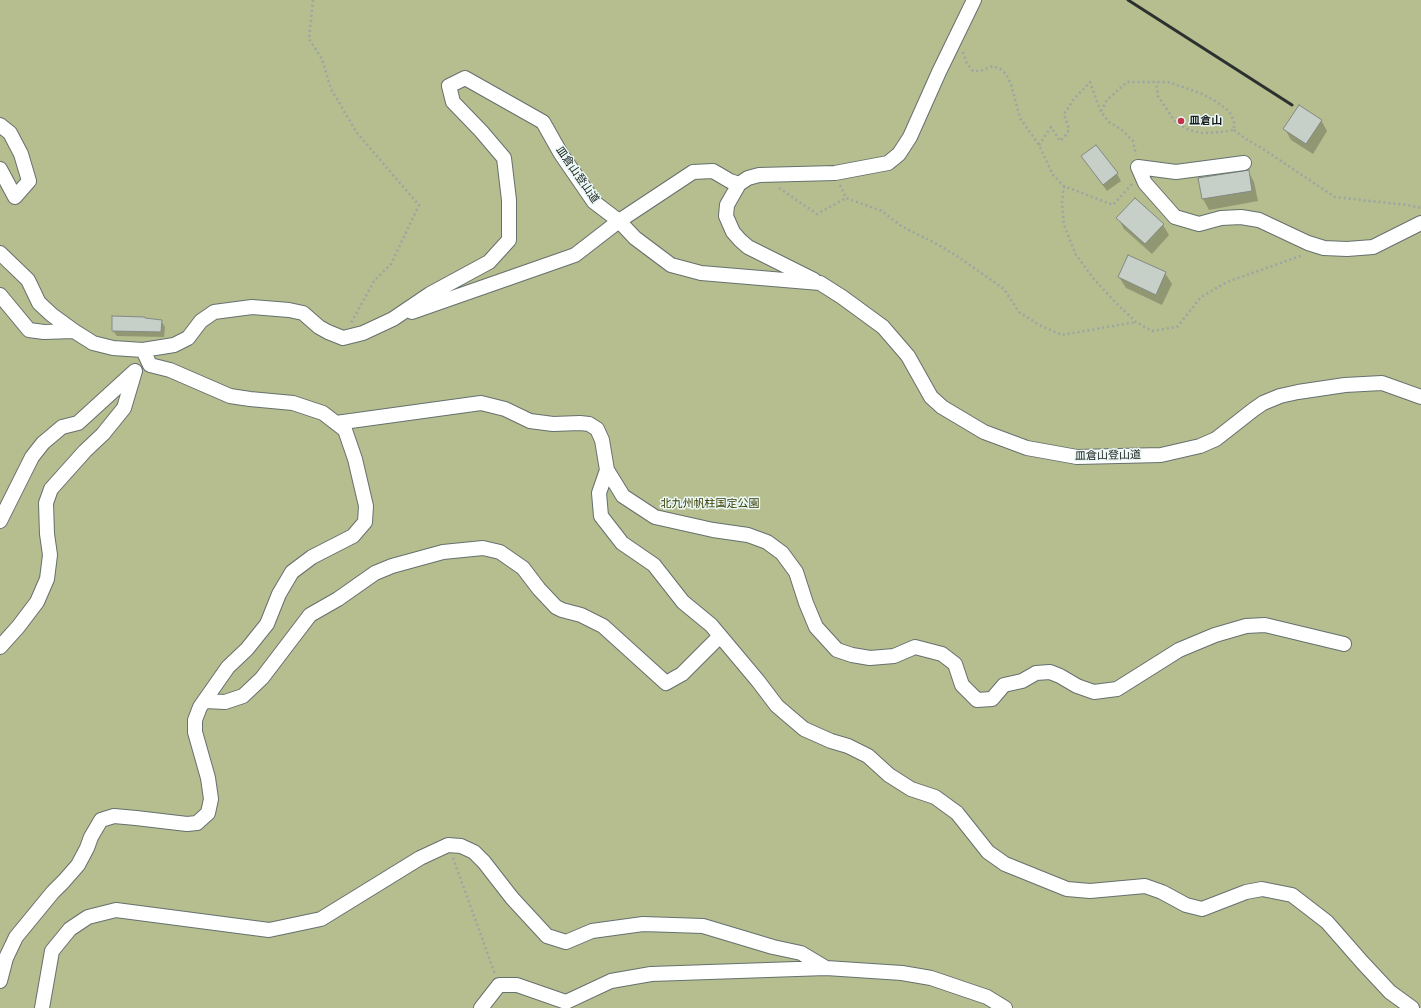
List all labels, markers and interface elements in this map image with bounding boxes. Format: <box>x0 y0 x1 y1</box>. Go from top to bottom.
place label: 皿倉山 <box>1189 114 1222 128</box>
marker: 皿倉山 <box>1176 116 1186 126</box>
street label: 皿倉山登山道 <box>553 144 601 206</box>
street label: 皿倉山登山道 <box>1075 449 1141 463</box>
park label: 北九州帆柱国定公園 <box>661 497 759 511</box>

